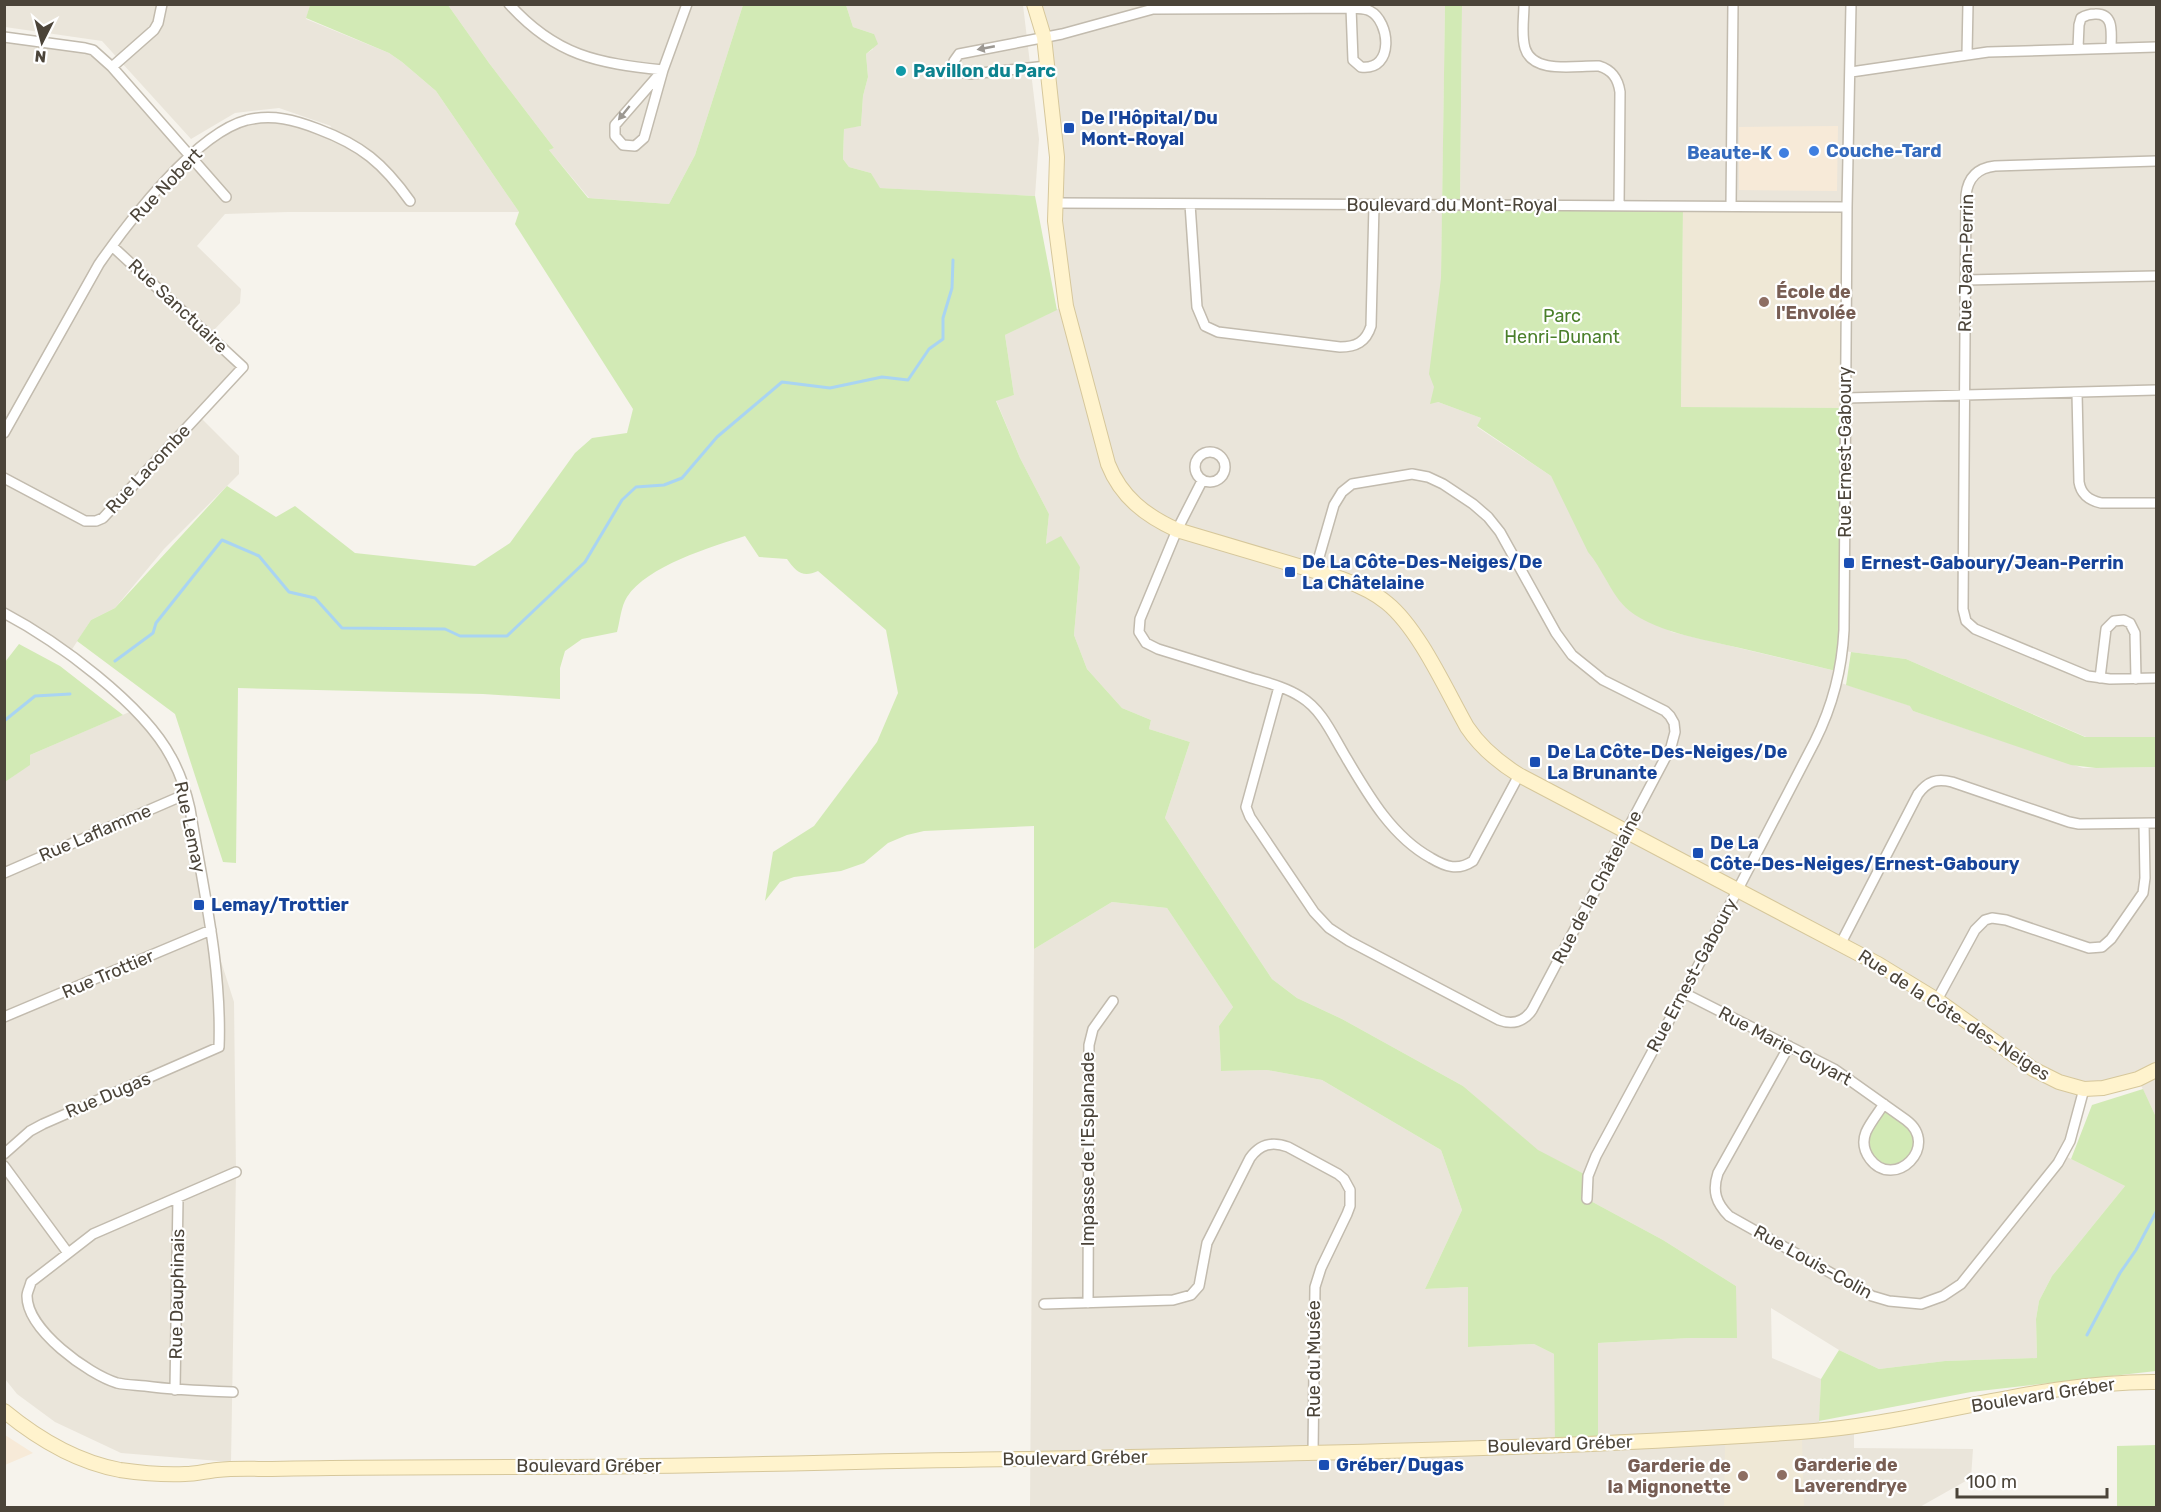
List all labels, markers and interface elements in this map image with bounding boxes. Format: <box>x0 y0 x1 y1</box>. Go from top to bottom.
north arrow <box>12 12 72 72</box>
one-way arrow <box>977 44 996 53</box>
text: N <box>34 46 47 66</box>
place label: Pavillon du Parc <box>913 60 1056 82</box>
marker: Pavillon du Parc <box>894 64 908 78</box>
one-way arrow <box>618 105 631 120</box>
place label: De l'Hôpital/Du Mont-Royal <box>1081 107 1218 150</box>
marker: De l'Hôpital/Du Mont-Royal <box>1062 121 1076 135</box>
place label: Couche-Tard <box>1826 140 1942 162</box>
place label: Beaute-K <box>1687 142 1772 164</box>
street label: Rue Nobert <box>125 143 207 227</box>
marker: Couche-Tard <box>1807 144 1821 158</box>
marker: Beaute-K <box>1777 146 1791 160</box>
street label: Boulevard du Mont-Royal <box>1347 194 1558 216</box>
street label: Rue Jean-Perrin <box>1954 194 1978 332</box>
street label: Rue Sanctuaire <box>124 254 232 358</box>
place label: École de l'Envolée <box>1776 281 1856 324</box>
marker: École de l'Envolée <box>1757 295 1771 309</box>
park label: Parc Henri-Dunant <box>1504 305 1620 348</box>
street label: Rue Ernest-Gaboury <box>1834 366 1856 538</box>
street label: Rue Lacombe <box>101 420 195 518</box>
place label: De La Côte-Des-Neiges/De La Châtelaine <box>1302 551 1543 594</box>
place label: Ernest-Gaboury/Jean-Perrin <box>1861 552 2124 574</box>
marker: Ernest-Gaboury/Jean-Perrin <box>1842 556 1856 570</box>
marker: De La Côte-Des-Neiges/De La Châtelaine <box>1283 565 1297 579</box>
place label: De La Côte-Des-Neiges/De La Brunante <box>1547 741 1788 784</box>
marker: De La Côte-Des-Neiges/De La Brunante <box>1528 755 1542 769</box>
street label: Rue Lemay <box>170 779 210 875</box>
street label: Rue Laflamme <box>36 799 154 867</box>
street label: Rue de la Châtelaine <box>1547 807 1647 967</box>
place label: De La Côte-Des-Neiges/Ernest-Gaboury <box>1710 832 2020 875</box>
marker: De La Côte-Des-Neiges/Ernest-Gaboury <box>1691 846 1705 860</box>
place label: Lemay/Trottier <box>211 894 349 916</box>
street label: Rue Ernest-Gaboury <box>1642 894 1742 1056</box>
marker: Lemay/Trottier <box>192 898 206 912</box>
street label: Rue Trottier <box>59 945 157 1003</box>
street label: Rue de la Côte-des-Neiges <box>1854 945 2054 1085</box>
street label: Rue Marie-Guyart <box>1715 1002 1855 1090</box>
street label: Impasse de l'Esplanade <box>1077 1052 1099 1246</box>
street label: Rue Dugas <box>62 1067 154 1123</box>
street label: Rue Louis-Colin <box>1750 1220 1876 1304</box>
street label: Rue Dauphinais <box>165 1228 189 1360</box>
street label: Rue du Musée <box>1303 1300 1325 1418</box>
street label: Boulevard Gréber <box>1970 1373 2117 1417</box>
street label: Boulevard Gréber <box>1487 1430 1633 1458</box>
street label: Boulevard Gréber <box>1002 1446 1148 1470</box>
place label: Gréber/Dugas <box>1336 1454 1464 1476</box>
place label: Garderie de Laverendrye <box>1794 1454 1907 1497</box>
street label: Boulevard Gréber <box>516 1455 662 1477</box>
place label: Garderie de la Mignonette <box>1608 1455 1731 1498</box>
marker: Gréber/Dugas <box>1317 1458 1331 1472</box>
scale bar <box>1957 1461 2107 1499</box>
marker: Garderie de Laverendrye <box>1775 1468 1789 1482</box>
marker: Garderie de la Mignonette <box>1736 1469 1750 1483</box>
text: 100 m <box>1966 1471 2017 1493</box>

